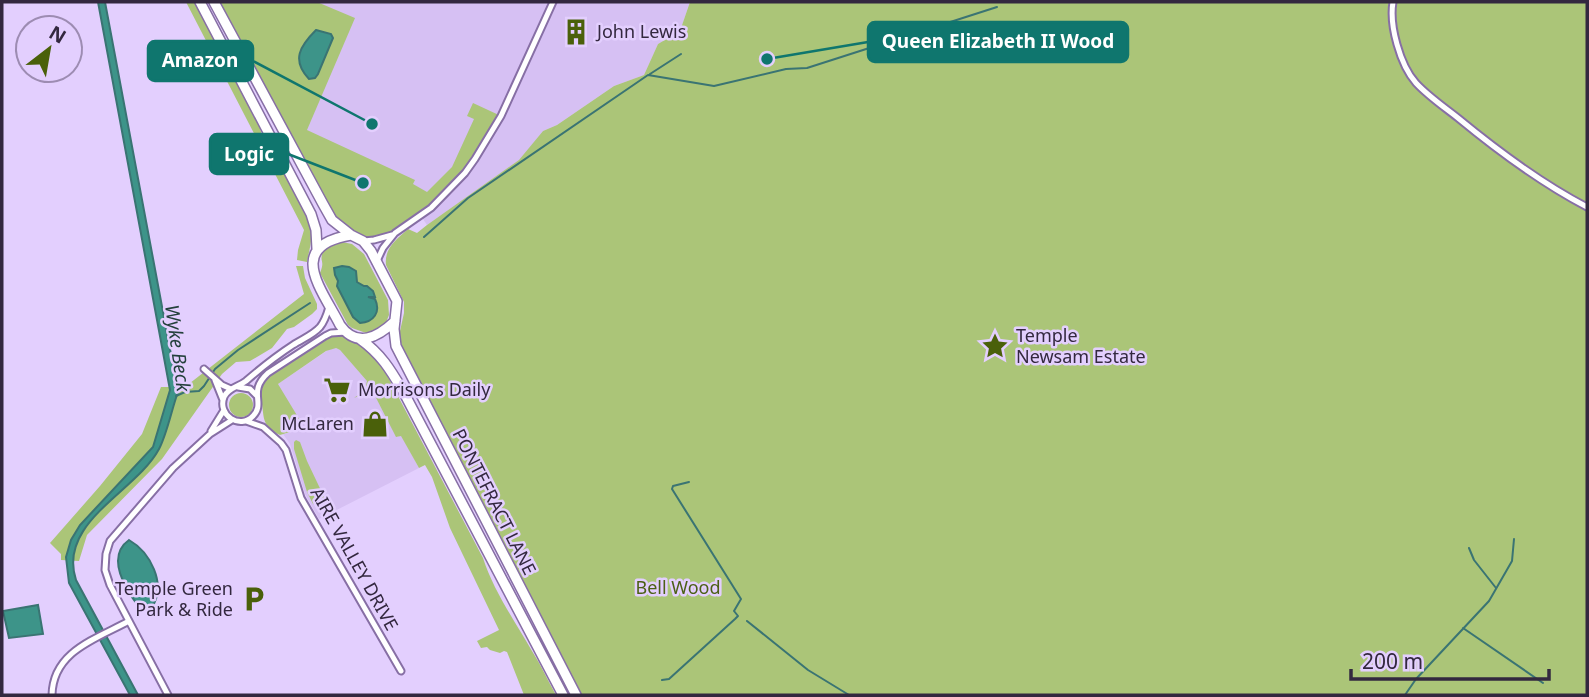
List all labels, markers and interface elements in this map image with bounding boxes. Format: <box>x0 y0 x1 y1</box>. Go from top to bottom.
north arrow <box>14 14 84 84</box>
building icon: John Lewis <box>561 17 591 47</box>
text: N <box>44 19 71 50</box>
place label: John Lewis <box>595 19 686 43</box>
callout: Queen Elizabeth II Wood <box>868 22 1128 62</box>
text: Queen Elizabeth II Wood <box>882 28 1114 54</box>
callout: Amazon <box>148 41 253 81</box>
text: Amazon <box>162 47 238 73</box>
callout: Logic <box>210 134 288 174</box>
text: Logic <box>224 141 274 167</box>
water label: Wyke Beck <box>159 303 197 394</box>
place label: Temple Newsam Estate <box>1016 323 1146 368</box>
place icon: Temple Newsam Estate <box>980 331 1010 361</box>
supermarket icon: Morrisons Daily <box>322 375 352 405</box>
place label: Morrisons Daily <box>358 377 491 401</box>
shop icon: McLaren <box>360 409 390 439</box>
place label: McLaren <box>281 411 354 435</box>
street label: PONTEFRACT LANE <box>448 424 542 579</box>
street label: AIRE VALLEY DRIVE <box>306 483 404 634</box>
park label: Bell Wood <box>635 575 721 599</box>
place label: Temple Green Park & Ride <box>115 576 233 621</box>
parking icon: Temple Green Park & Ride <box>239 584 269 614</box>
scale bar <box>1351 638 1549 682</box>
text: 200 m <box>1362 647 1423 675</box>

